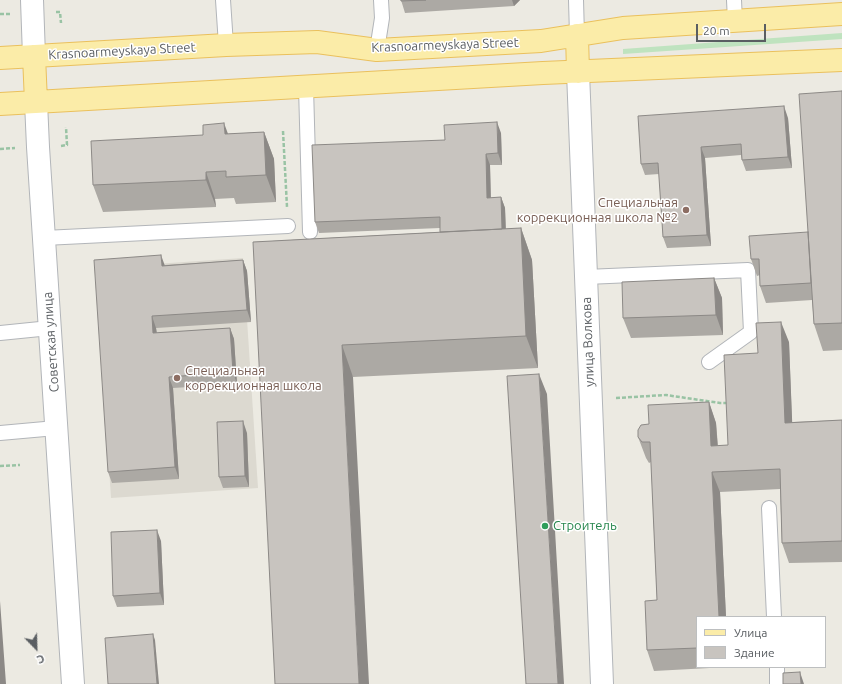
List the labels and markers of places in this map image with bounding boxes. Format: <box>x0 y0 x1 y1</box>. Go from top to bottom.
place label: Специальная коррекционная школа №2 <box>517 195 678 226</box>
marker: Специальная коррекционная школа №2 <box>681 205 691 215</box>
place label: Специальная коррекционная школа <box>185 363 322 394</box>
marker: Специальная коррекционная школа <box>172 373 182 383</box>
place label: Строитель <box>553 518 617 534</box>
marker: Строитель <box>540 521 550 531</box>

